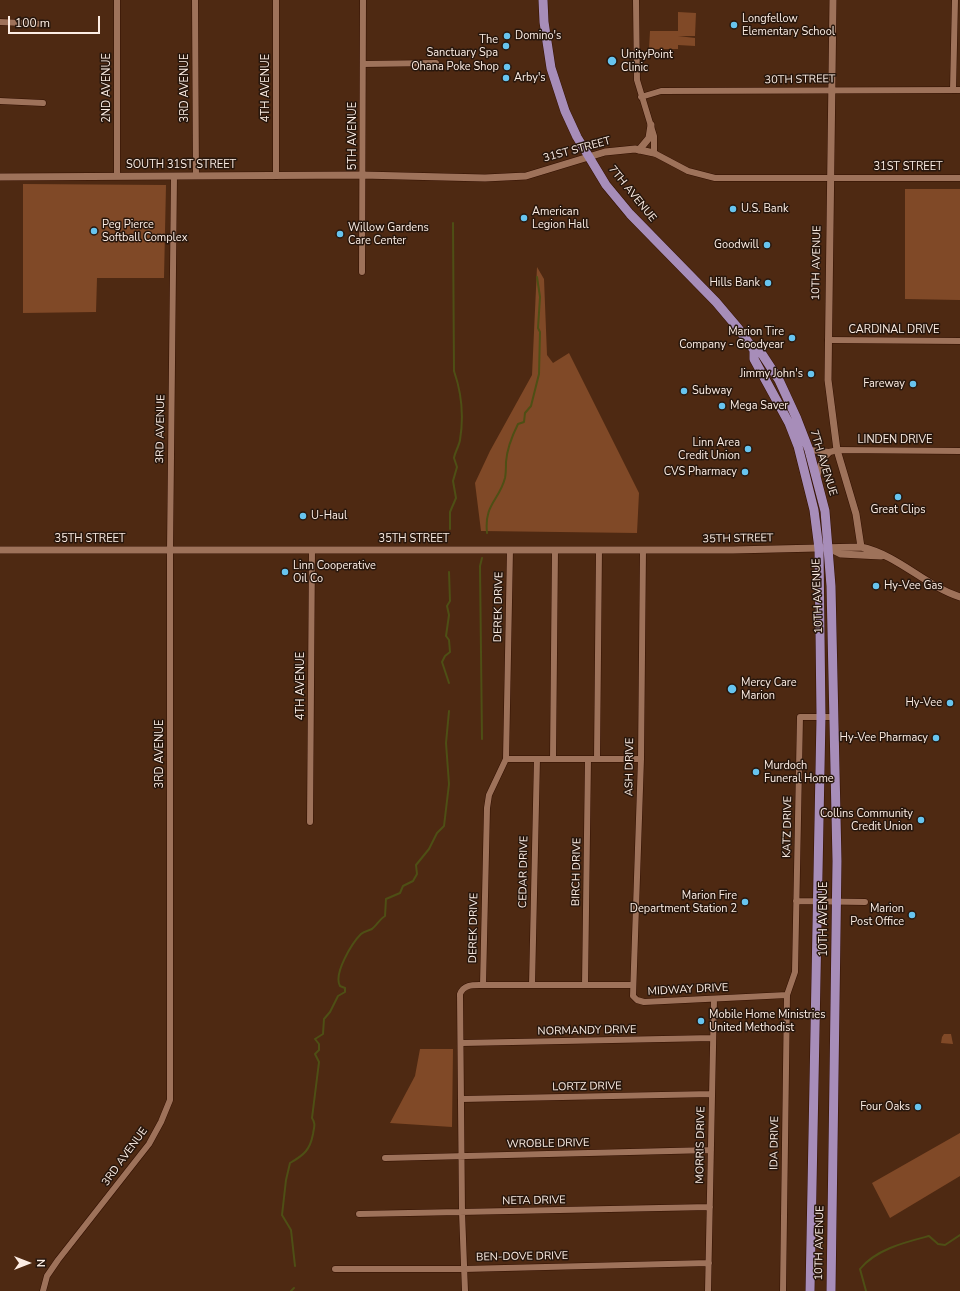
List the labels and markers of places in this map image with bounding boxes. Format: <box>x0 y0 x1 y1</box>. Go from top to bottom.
place label: Longfellow Elementary School <box>742 12 835 38</box>
marker: Longfellow Elementary School <box>729 20 739 30</box>
place label: Domino's <box>515 29 561 43</box>
marker: Domino's <box>502 31 512 41</box>
place label: The Sanctuary Spa <box>426 33 498 59</box>
marker: The Sanctuary Spa <box>501 41 511 51</box>
place label: UnityPoint Clinic <box>621 48 673 74</box>
marker: UnityPoint Clinic <box>606 55 618 67</box>
place label: Ohana Poke Shop <box>411 60 499 74</box>
marker: Ohana Poke Shop <box>502 62 512 72</box>
place label: Arby's <box>514 71 546 85</box>
marker: Arby's <box>501 73 511 83</box>
place label: U.S. Bank <box>741 202 788 216</box>
marker: U.S. Bank <box>728 204 738 214</box>
place label: American Legion Hall <box>532 205 589 231</box>
marker: American Legion Hall <box>519 213 529 223</box>
place label: Peg Pierce Softball Complex <box>102 218 187 244</box>
place label: Willow Gardens Care Center <box>348 221 429 247</box>
marker: Peg Pierce Softball Complex <box>89 226 99 236</box>
marker: Willow Gardens Care Center <box>335 229 345 239</box>
place label: Goodwill <box>714 238 759 252</box>
marker: Goodwill <box>762 240 772 250</box>
place label: Hills Bank <box>709 276 760 290</box>
marker: Hills Bank <box>763 278 773 288</box>
place label: Marion Tire Company - Goodyear <box>679 325 784 351</box>
marker: Marion Tire Company - Goodyear <box>787 333 797 343</box>
place label: Jimmy John's <box>740 367 803 381</box>
marker: Jimmy John's <box>806 369 816 379</box>
place label: Fareway <box>863 377 905 391</box>
marker: Fareway <box>908 379 918 389</box>
place label: Subway <box>692 384 732 398</box>
marker: Subway <box>679 386 689 396</box>
place label: Mega Saver <box>730 399 788 413</box>
marker: Mega Saver <box>717 401 727 411</box>
place label: Linn Area Credit Union <box>678 436 740 462</box>
marker: Linn Area Credit Union <box>743 444 753 454</box>
place label: CVS Pharmacy <box>664 465 737 479</box>
marker: CVS Pharmacy <box>740 467 750 477</box>
marker: Great Clips <box>893 492 903 502</box>
place label: Great Clips <box>870 503 926 517</box>
place label: U-Haul <box>311 509 347 523</box>
marker: U-Haul <box>298 511 308 521</box>
place label: Linn Cooperative Oil Co <box>293 559 376 585</box>
marker: Linn Cooperative Oil Co <box>280 567 290 577</box>
place label: Hy-Vee Gas <box>884 579 943 593</box>
marker: Hy-Vee Gas <box>871 581 881 591</box>
place label: Mercy Care Marion <box>741 676 797 702</box>
marker: Mercy Care Marion <box>726 683 738 695</box>
place label: Hy-Vee <box>905 696 942 710</box>
marker: Hy-Vee <box>945 698 955 708</box>
place label: Hy-Vee Pharmacy <box>840 731 928 745</box>
marker: Hy-Vee Pharmacy <box>931 733 941 743</box>
place label: Murdoch Funeral Home <box>764 759 834 785</box>
marker: Murdoch Funeral Home <box>751 767 761 777</box>
place label: Collins Community Credit Union <box>820 807 913 833</box>
marker: Collins Community Credit Union <box>916 815 926 825</box>
place label: Marion Fire Department Station 2 <box>630 889 737 915</box>
marker: Marion Fire Department Station 2 <box>740 897 750 907</box>
place label: Marion Post Office <box>850 902 904 928</box>
marker: Marion Post Office <box>907 910 917 920</box>
place label: Mobile Home Ministries United Methodist <box>709 1008 825 1034</box>
marker: Mobile Home Ministries United Methodist <box>696 1016 706 1026</box>
place label: Four Oaks <box>860 1100 910 1114</box>
marker: Four Oaks <box>913 1102 923 1112</box>

